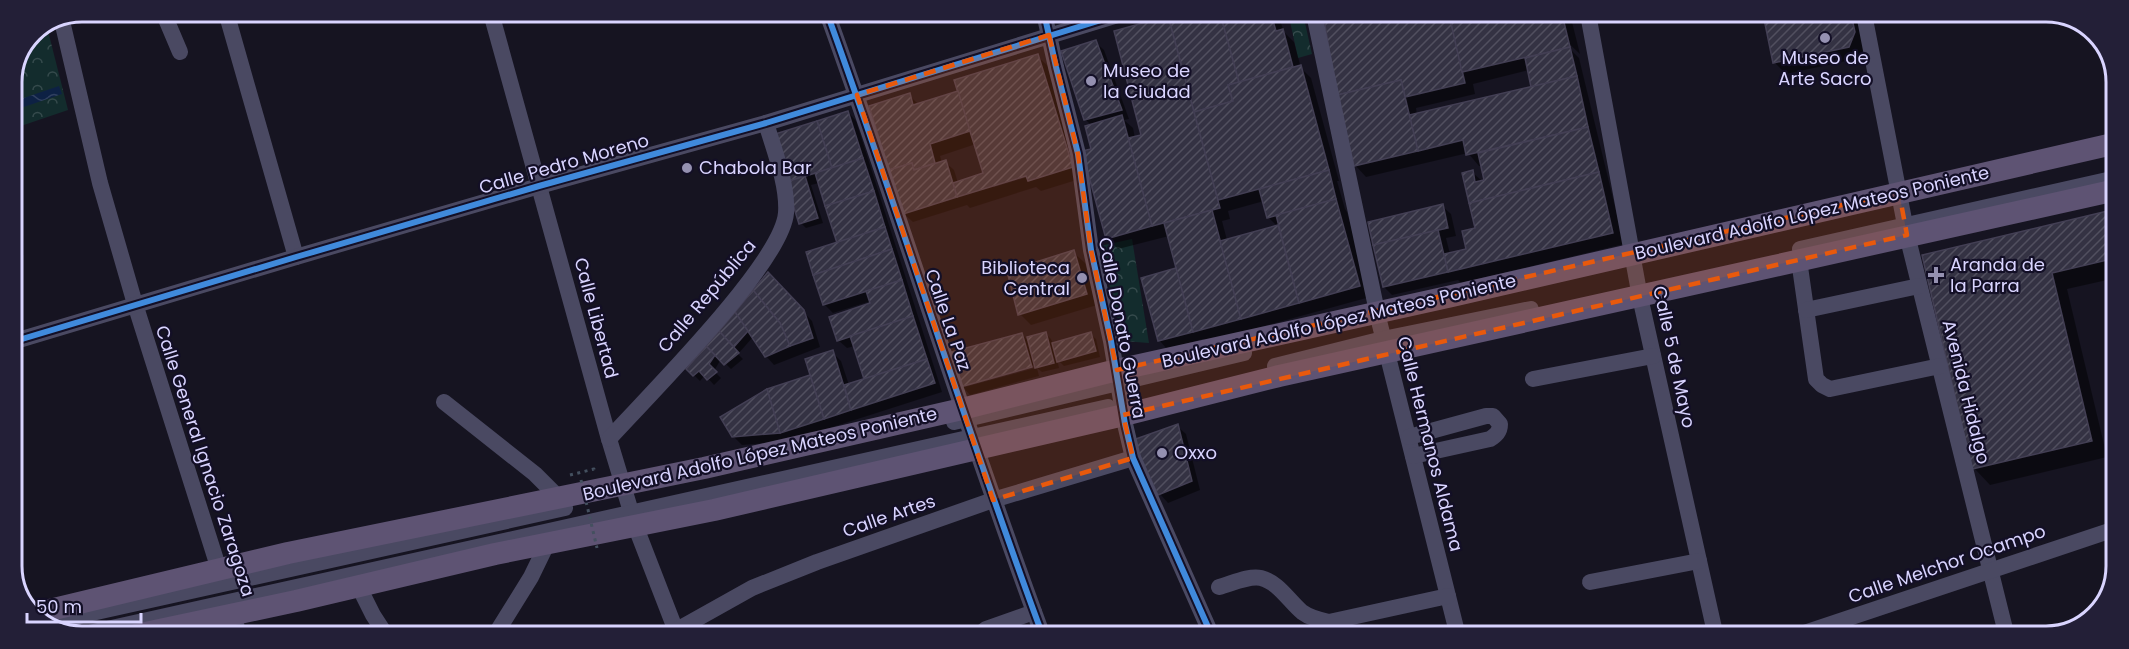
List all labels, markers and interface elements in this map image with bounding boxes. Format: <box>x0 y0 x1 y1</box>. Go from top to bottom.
marker: Museo de Arte Sacro <box>1818 31 1832 45</box>
place label: Museo de Arte Sacro <box>1778 45 1872 91</box>
place label: Museo de la Ciudad <box>1103 58 1191 104</box>
marker: Museo de la Ciudad <box>1084 74 1098 88</box>
street label: Calle Pedro Moreno <box>476 127 652 200</box>
place label: Chabola Bar <box>699 155 812 180</box>
street label: Boulevard Adolfo López Mateos Poniente <box>1632 159 1992 266</box>
marker: Chabola Bar <box>680 161 694 175</box>
street label: Calle República <box>652 234 761 358</box>
street label: Calle Donato Guerra <box>1093 235 1152 421</box>
place label: Aranda de la Parra <box>1950 252 2045 298</box>
street label: Calle Libertad <box>568 255 625 381</box>
place label: Biblioteca Central <box>981 255 1070 301</box>
street label: Calle La Paz <box>919 265 978 374</box>
marker: Aranda de la Parra <box>1927 266 1945 284</box>
street label: Boulevard Adolfo López Mateos Poniente <box>1159 267 1519 374</box>
marker: Biblioteca Central <box>1075 271 1089 285</box>
street label: Calle 5 de Mayo <box>1647 284 1702 430</box>
street label: Avenida Hidalgo <box>1936 317 1996 467</box>
street label: Calle General Ignacio Zaragoza <box>150 322 261 600</box>
street label: Calle Hermanos Aldama <box>1392 334 1469 554</box>
street label: Boulevard Adolfo López Mateos Poniente <box>580 400 940 507</box>
place label: Oxxo <box>1174 440 1217 465</box>
marker: Oxxo <box>1155 446 1169 460</box>
street label: Calle Artes <box>839 488 939 543</box>
street label: Calle Melchor Ocampo <box>1845 518 2049 609</box>
scale bar <box>27 586 141 624</box>
text: 50 m <box>36 594 82 619</box>

